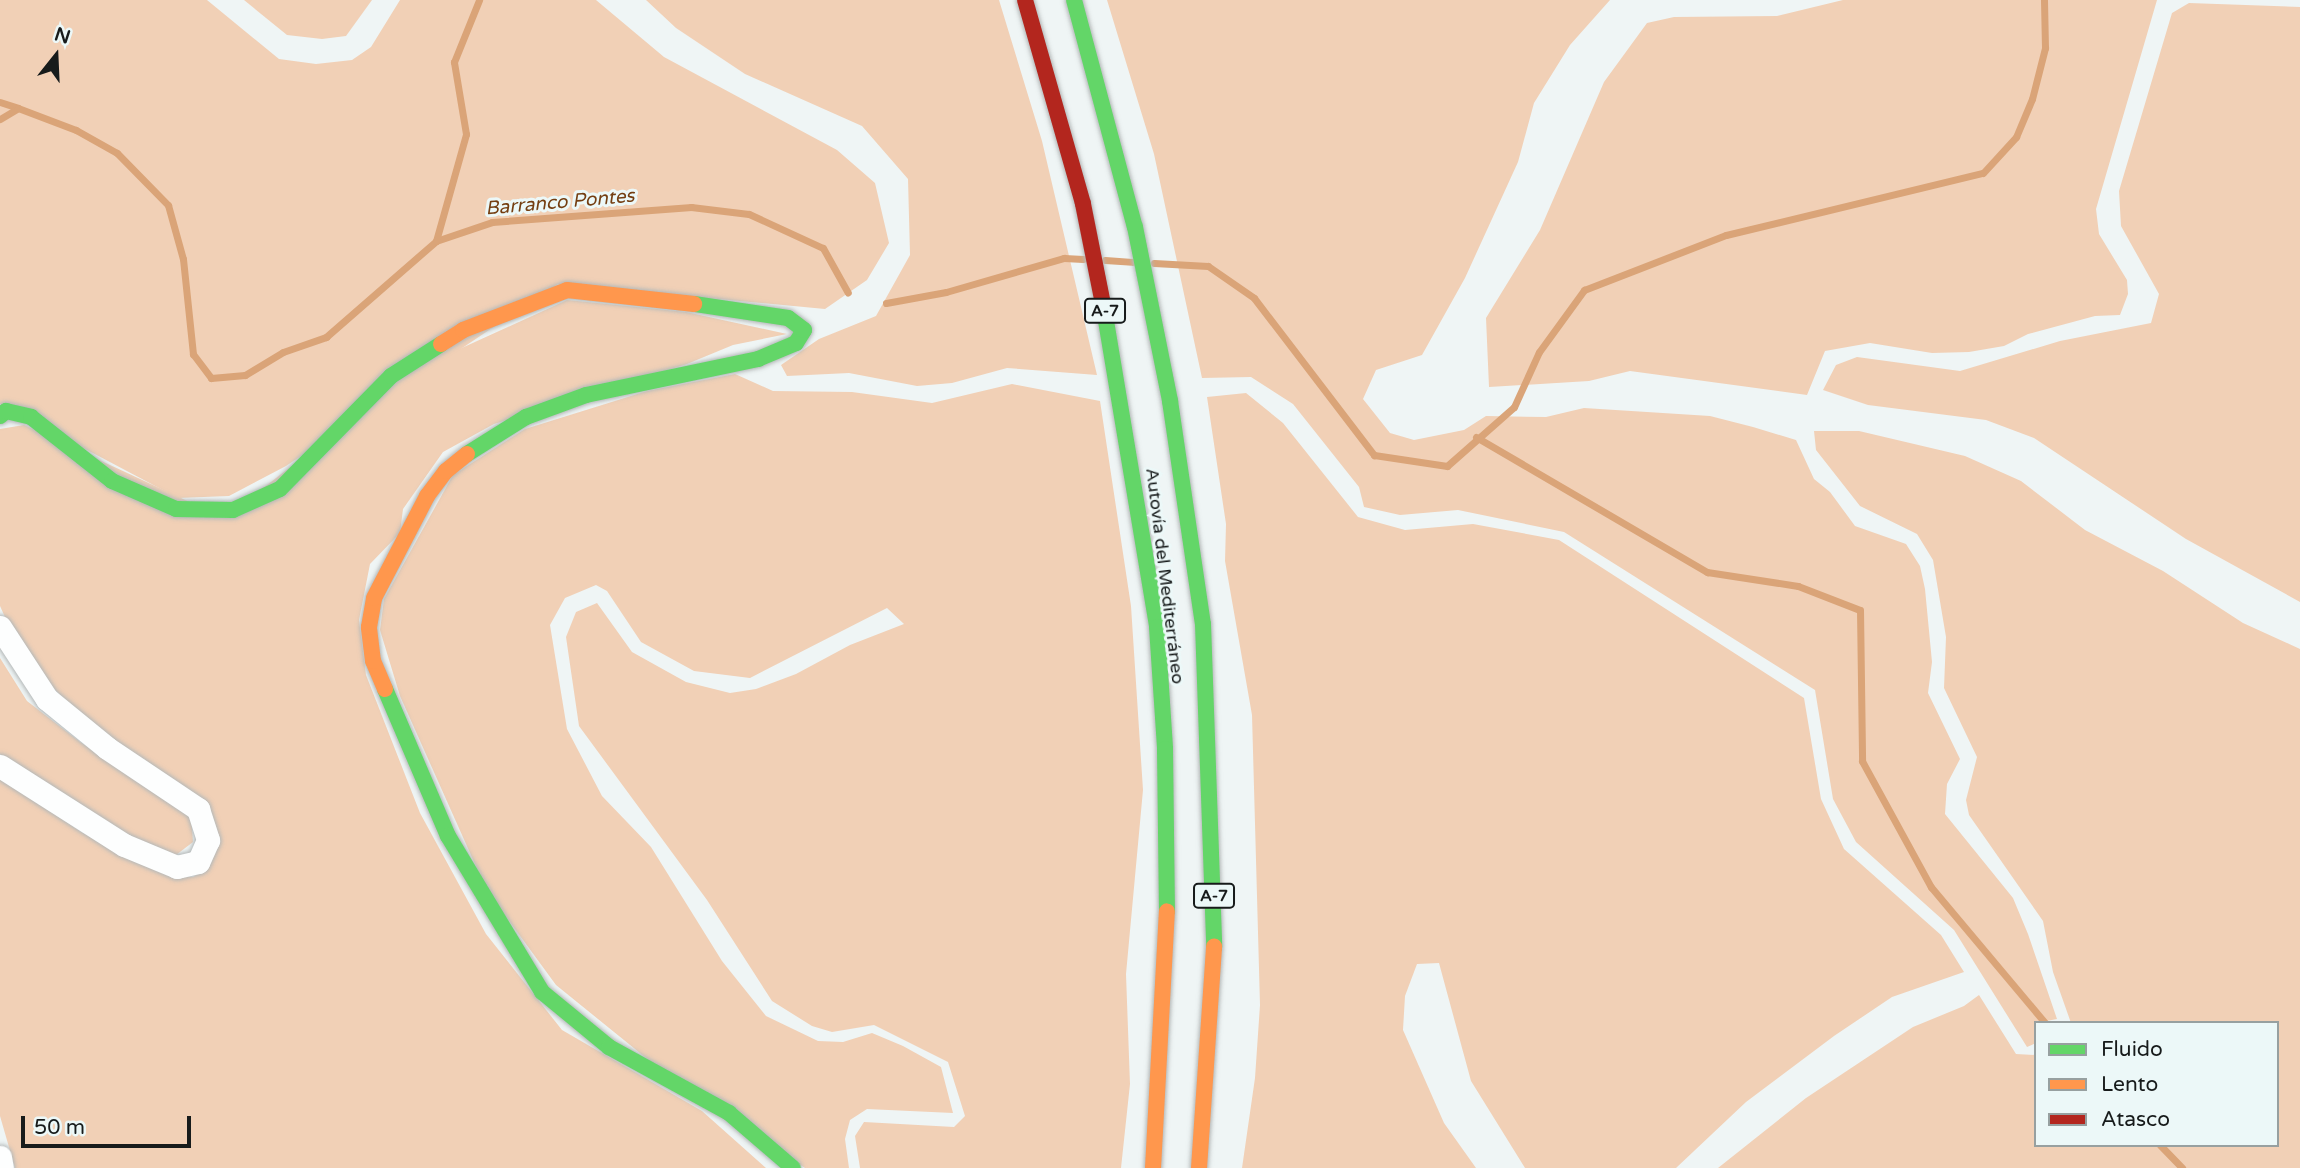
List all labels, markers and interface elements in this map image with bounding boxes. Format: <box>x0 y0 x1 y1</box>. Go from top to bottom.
north arrow <box>21 21 91 91</box>
text: N <box>52 23 73 49</box>
water label: Barranco Pontes <box>484 185 636 221</box>
road number: A-7 <box>1084 298 1126 324</box>
street label: Autovía del Mediterráneo <box>1141 467 1189 685</box>
road number: A-7 <box>1193 884 1235 908</box>
legend <box>2034 1021 2279 1147</box>
text: Fluido <box>2101 1037 2163 1062</box>
text: Lento <box>2101 1072 2158 1097</box>
scale bar <box>24 1102 194 1146</box>
text: Atasco <box>2101 1107 2170 1132</box>
text: 50 m <box>34 1115 85 1140</box>

